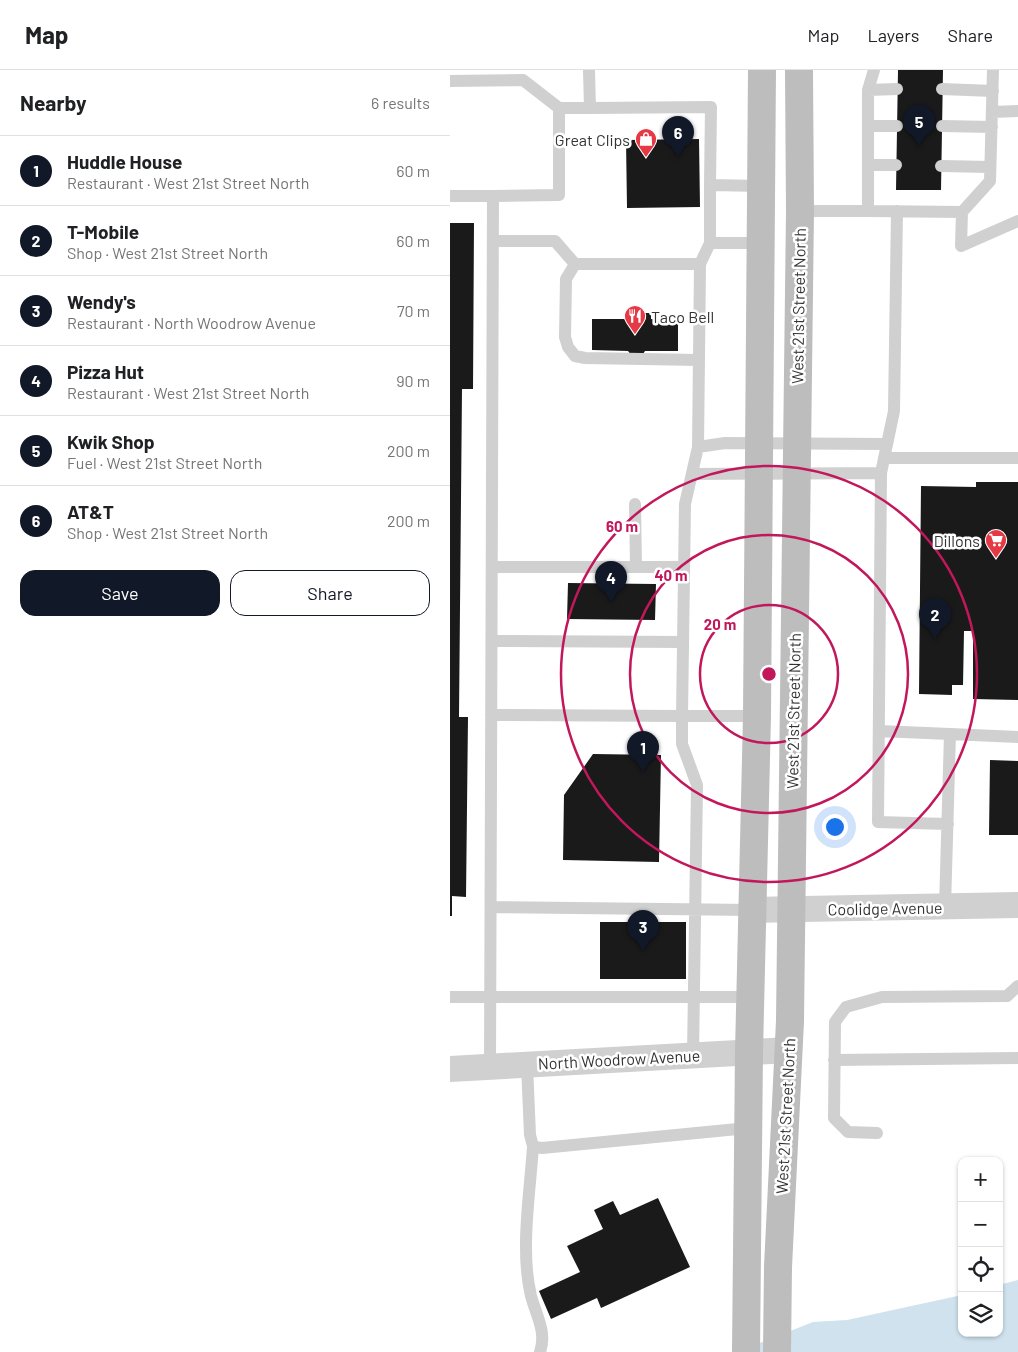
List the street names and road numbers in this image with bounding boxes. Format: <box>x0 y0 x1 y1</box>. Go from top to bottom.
street label: West 21st Street North <box>787 228 809 384</box>
street label: West 21st Street North <box>782 633 804 789</box>
street label: Coolidge Avenue <box>827 897 943 919</box>
street label: West 21st Street North <box>771 1038 799 1194</box>
street label: North Woodrow Avenue <box>537 1045 701 1073</box>

